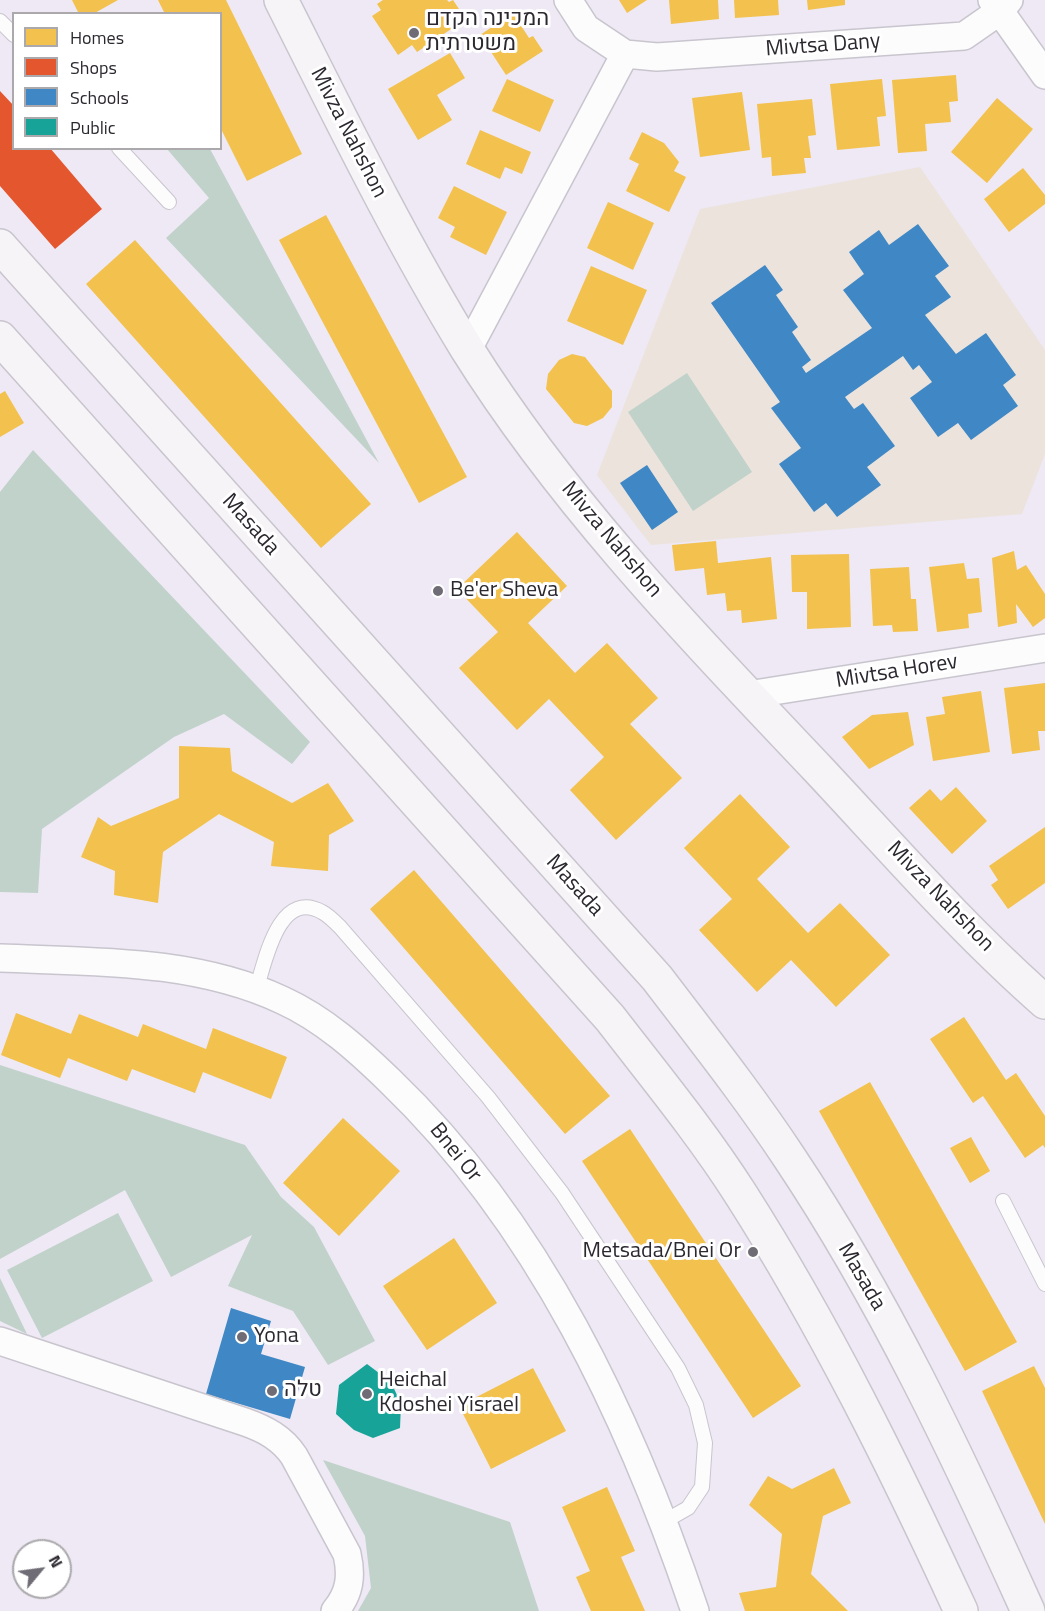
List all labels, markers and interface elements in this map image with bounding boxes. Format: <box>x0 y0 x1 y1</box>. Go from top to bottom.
place label: המכינה הקדם משטרתית <box>426 7 549 58</box>
legend <box>12 12 222 150</box>
text: Homes <box>70 24 124 51</box>
marker: המכינה הקדם משטרתית <box>407 26 421 40</box>
street label: Mivtsa Dany <box>765 29 881 63</box>
text: Shops <box>70 54 117 81</box>
street label: Mivza Nahshon <box>304 63 392 203</box>
text: Schools <box>70 84 129 111</box>
text: Public <box>70 114 116 141</box>
street label: Mivza Nahshon <box>555 477 667 603</box>
street label: Masada <box>216 489 284 561</box>
place label: Be'er Sheva <box>450 578 558 604</box>
marker: Be'er Sheva <box>431 584 445 598</box>
street label: Mivtsa Horev <box>834 649 960 695</box>
street label: Mivza Nahshon <box>881 836 999 958</box>
street label: Masada <box>540 850 608 922</box>
street label: Bnei Or <box>423 1118 487 1188</box>
place label: Metsada/Bnei Or <box>583 1239 741 1265</box>
street label: Masada <box>831 1239 891 1315</box>
marker: Metsada/Bnei Or <box>746 1245 760 1259</box>
place label: Yona <box>254 1324 299 1350</box>
marker: Yona <box>235 1330 249 1344</box>
place label: Heichal Kdoshei Yisrael <box>379 1368 519 1420</box>
place label: טלה <box>284 1378 322 1404</box>
marker: טלה <box>265 1384 279 1398</box>
marker: Heichal Kdoshei Yisrael <box>360 1387 374 1401</box>
north arrow <box>12 1539 72 1599</box>
text: N <box>43 1551 69 1572</box>

